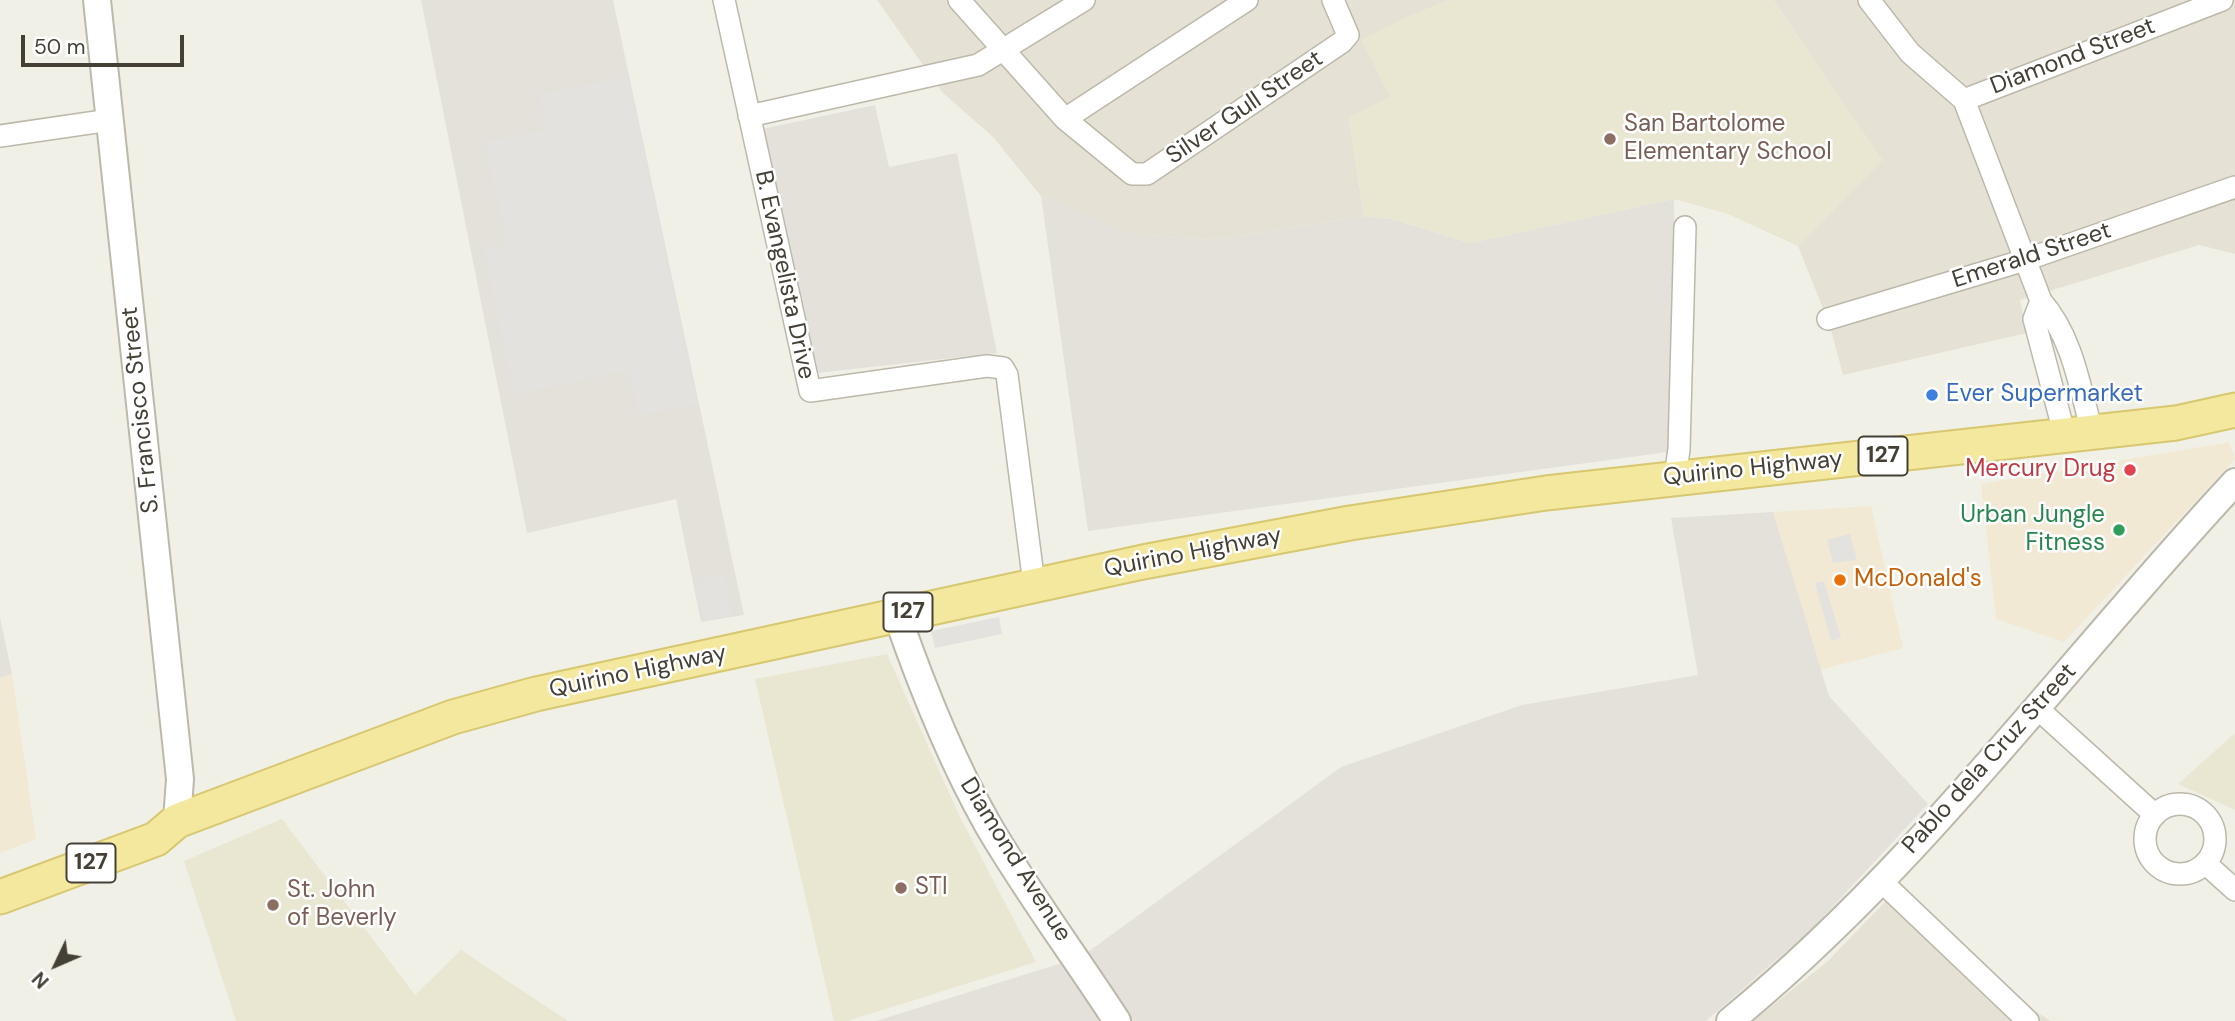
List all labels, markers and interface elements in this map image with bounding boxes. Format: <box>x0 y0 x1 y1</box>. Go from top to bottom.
street label: Diamond Street <box>1987 12 2159 102</box>
scale bar <box>24 21 187 65</box>
text: 50 m <box>34 33 85 61</box>
street label: Silver Gull Street <box>1161 45 1329 171</box>
place label: San Bartolome Elementary School <box>1624 111 1832 167</box>
marker: San Bartolome Elementary School <box>1602 131 1618 147</box>
street label: B. Evangelista Drive <box>748 168 820 382</box>
street label: Emerald Street <box>1949 217 2115 295</box>
street label: S. Francisco Street <box>116 305 166 515</box>
place label: Ever Supermarket <box>1946 381 2143 409</box>
marker: Ever Supermarket <box>1924 387 1940 403</box>
road number: 127 <box>1858 436 1908 476</box>
street label: Quirino Highway <box>1662 445 1844 493</box>
place label: Mercury Drug <box>1965 456 2116 484</box>
marker: Mercury Drug <box>2122 462 2138 478</box>
place label: Urban Jungle Fitness <box>1960 502 2105 558</box>
street label: Quirino Highway <box>1102 522 1284 584</box>
marker: Urban Jungle Fitness <box>2111 522 2127 538</box>
place label: McDonald's <box>1854 566 1982 594</box>
marker: McDonald's <box>1832 572 1848 588</box>
road number: 127 <box>884 592 932 632</box>
street label: Quirino Highway <box>547 639 729 705</box>
street label: Pablo dela Cruz Street <box>1897 658 2083 860</box>
street label: Diamond Avenue <box>953 773 1077 947</box>
road number: 127 <box>66 844 116 883</box>
place label: STI <box>915 874 948 902</box>
place label: St. John of Beverly <box>287 877 397 933</box>
marker: STI <box>893 880 909 896</box>
marker: St. John of Beverly <box>265 897 281 913</box>
north arrow <box>21 930 91 1000</box>
text: N <box>27 966 54 994</box>

